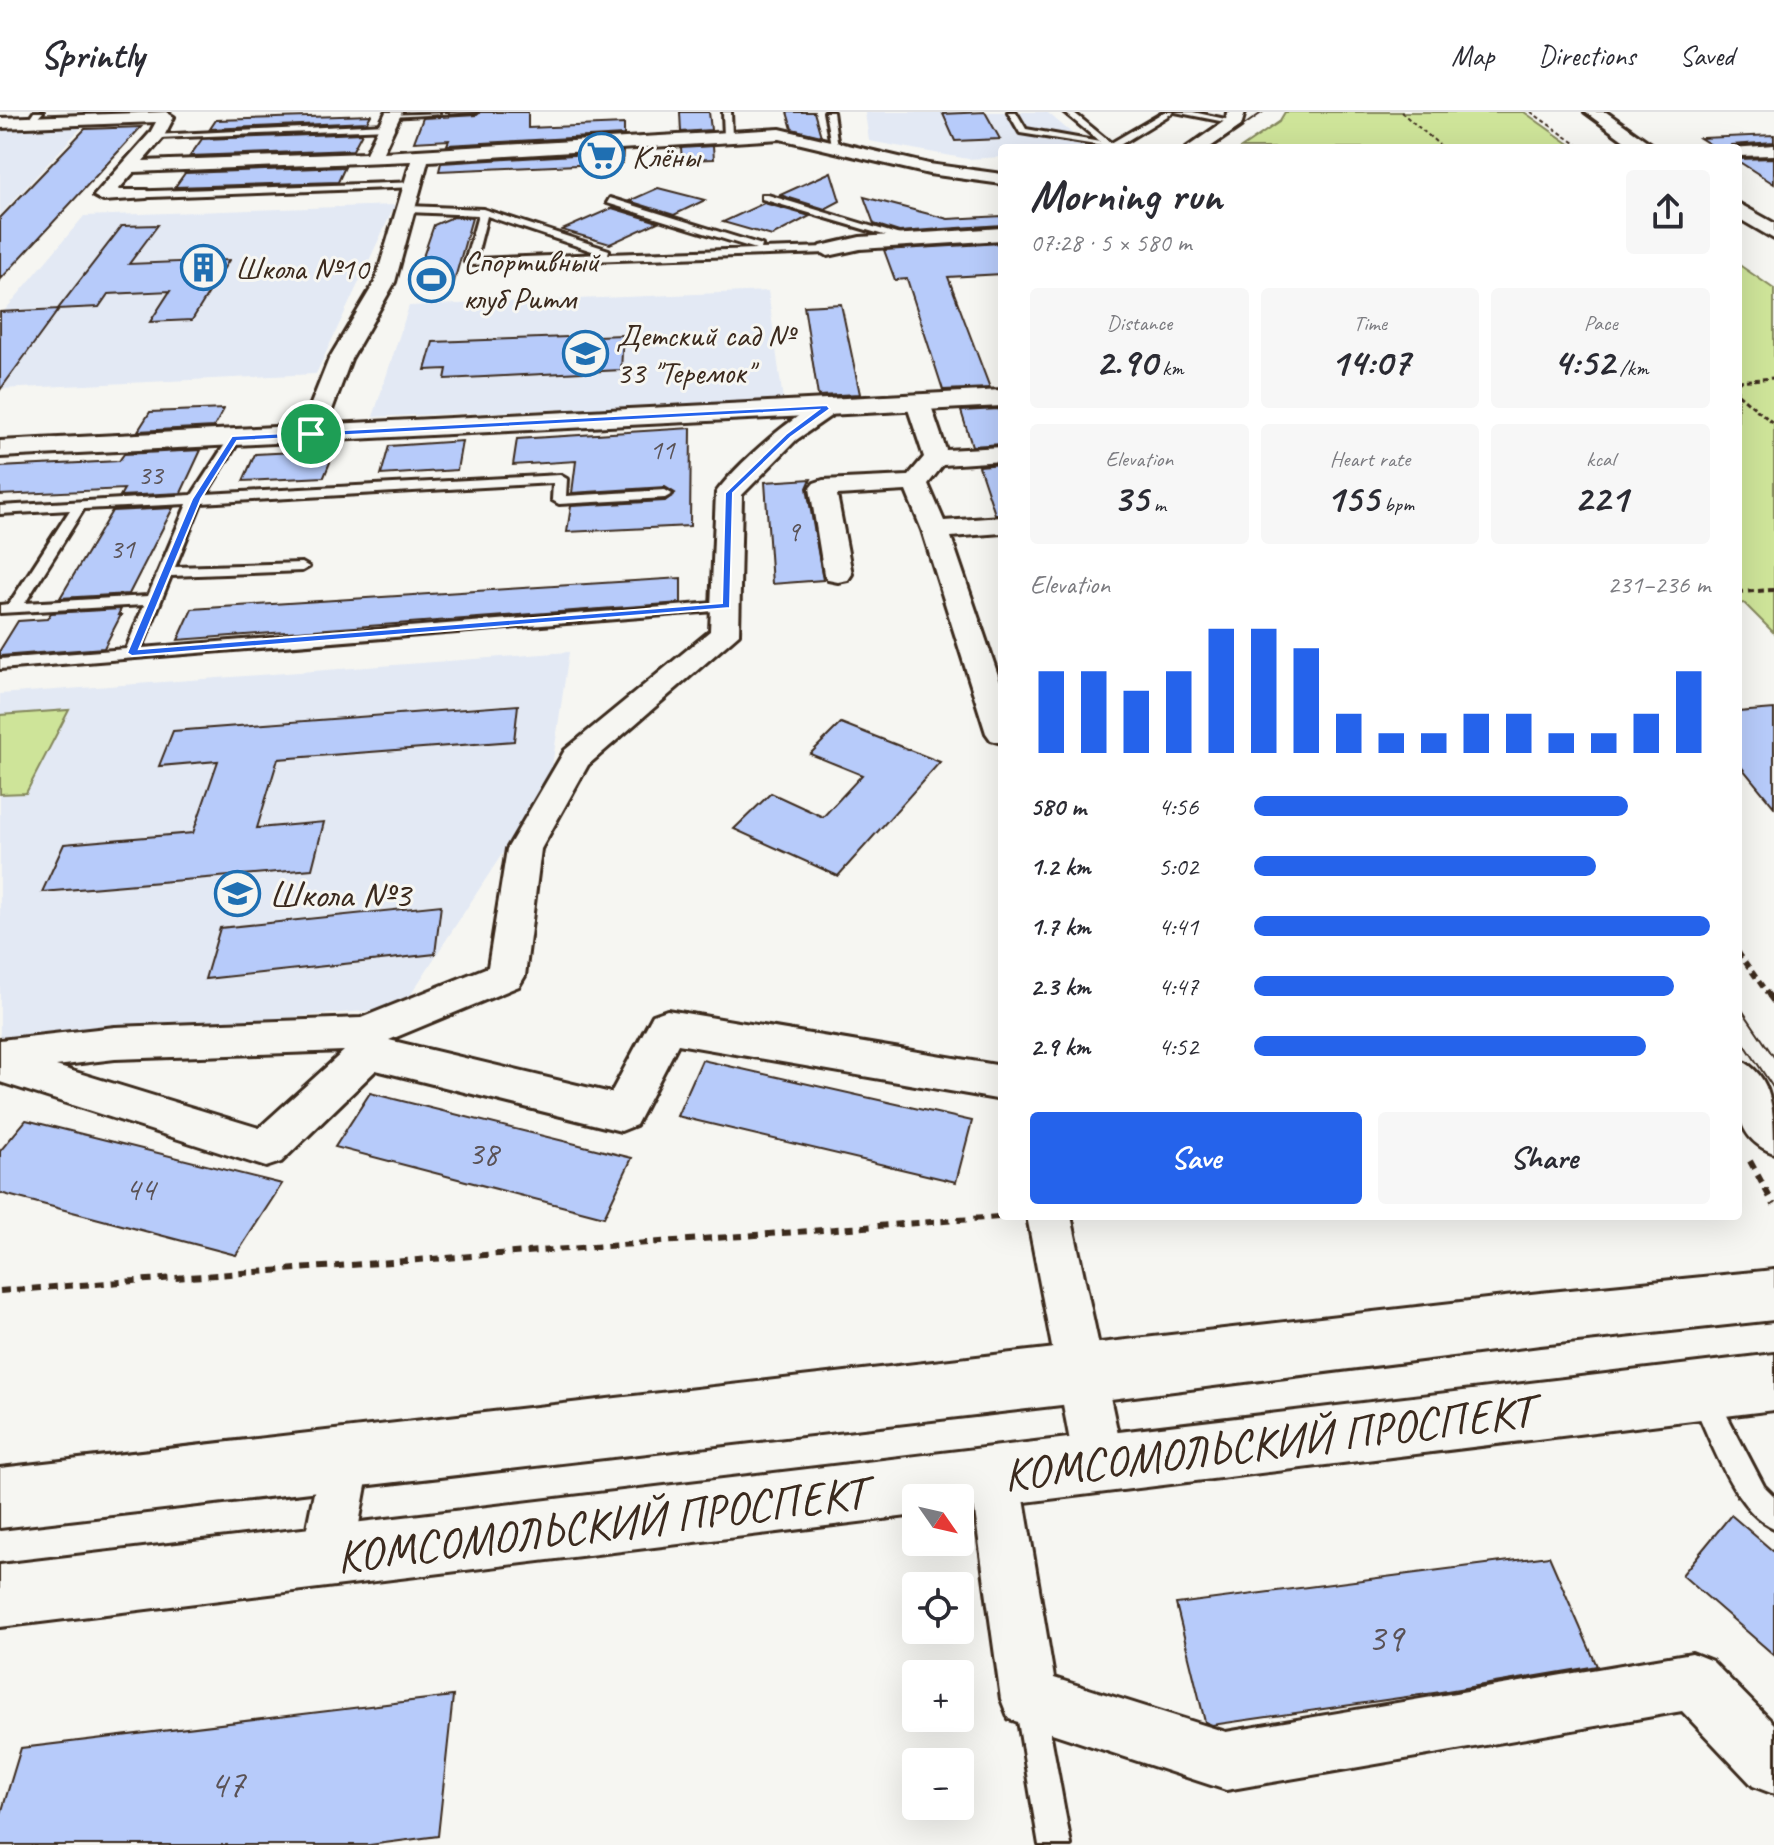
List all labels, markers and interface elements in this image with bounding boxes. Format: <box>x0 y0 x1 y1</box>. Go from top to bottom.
text: Sprintly <box>40 32 144 79</box>
text: Map <box>1451 38 1494 73</box>
text: Directions <box>1538 38 1636 73</box>
text: Saved <box>1680 38 1734 73</box>
supermarket icon: Клёны <box>577 132 625 180</box>
place label: Клёны <box>632 136 702 177</box>
text: Morning run <box>1030 168 1222 223</box>
button: share <box>1626 170 1710 254</box>
text: 07:28 · 5 × 580 m <box>1030 226 1191 259</box>
place label: Спортивный клуб Ритм <box>463 241 601 319</box>
building icon: Школа №10 <box>180 244 228 292</box>
place label: Школа №10 <box>235 248 371 289</box>
sports icon: Спортивный клуб Ритм <box>408 255 456 303</box>
text: Distance <box>1107 309 1172 337</box>
text: Time <box>1353 309 1387 337</box>
text: Pace <box>1584 309 1618 337</box>
place label: Детский сад № 33 "Теремок" <box>616 315 798 393</box>
school or university icon: Детский сад № 33 "Теремок" <box>561 329 609 377</box>
text: 2.90 <box>1095 337 1157 387</box>
text: 14:07 <box>1330 337 1410 387</box>
text: 4:52 <box>1553 337 1614 387</box>
text: km <box>1157 354 1183 382</box>
text: /km <box>1614 354 1648 382</box>
pin <box>277 400 345 468</box>
icon: arrive <box>289 412 333 456</box>
house number: 11 <box>649 432 676 467</box>
text: Elevation <box>1105 445 1173 473</box>
text: Heart rate <box>1330 445 1410 473</box>
text: kcal <box>1586 445 1615 473</box>
house number: 33 <box>137 457 165 492</box>
text: 35 <box>1113 473 1148 523</box>
text: 155 <box>1326 473 1379 523</box>
text: 221 <box>1574 473 1628 523</box>
text: m <box>1148 490 1166 518</box>
text: bpm <box>1379 490 1414 518</box>
house number: 9 <box>787 514 802 549</box>
house number: 31 <box>109 531 136 566</box>
text: Elevation <box>1030 568 1110 601</box>
text: 231–236 m <box>1607 568 1710 601</box>
text: 580 m <box>1030 790 1086 823</box>
text: 4:56 <box>1158 790 1198 823</box>
text: 1.2 km <box>1030 850 1090 883</box>
text: 5:02 <box>1158 850 1198 883</box>
school or university icon: Школа №3 <box>214 870 262 918</box>
place label: Школа №3 <box>269 871 413 918</box>
text: 1.7 km <box>1030 910 1090 943</box>
text: 4:41 <box>1158 910 1198 943</box>
text: 2.3 km <box>1030 970 1090 1003</box>
text: 4:47 <box>1158 970 1198 1003</box>
text: 2.9 km <box>1030 1030 1090 1063</box>
text: 4:52 <box>1158 1030 1198 1063</box>
button: Save <box>1030 1112 1362 1204</box>
button: Share <box>1378 1112 1710 1204</box>
house number: 38 <box>468 1132 502 1175</box>
house number: 44 <box>125 1167 159 1210</box>
street label: КОМСОМОЛЬСКИЙ ПРОСПЕКТ <box>1000 1380 1547 1504</box>
street label: КОМСОМОЛЬСКИЙ ПРОСПЕКТ <box>333 1462 880 1586</box>
north arrow <box>902 1484 974 1556</box>
map controls <box>902 1484 974 1820</box>
button: locate <box>902 1572 974 1644</box>
house number: 39 <box>1367 1613 1406 1663</box>
button: + <box>902 1660 974 1732</box>
button: − <box>902 1748 974 1820</box>
house number: 47 <box>209 1759 247 1809</box>

